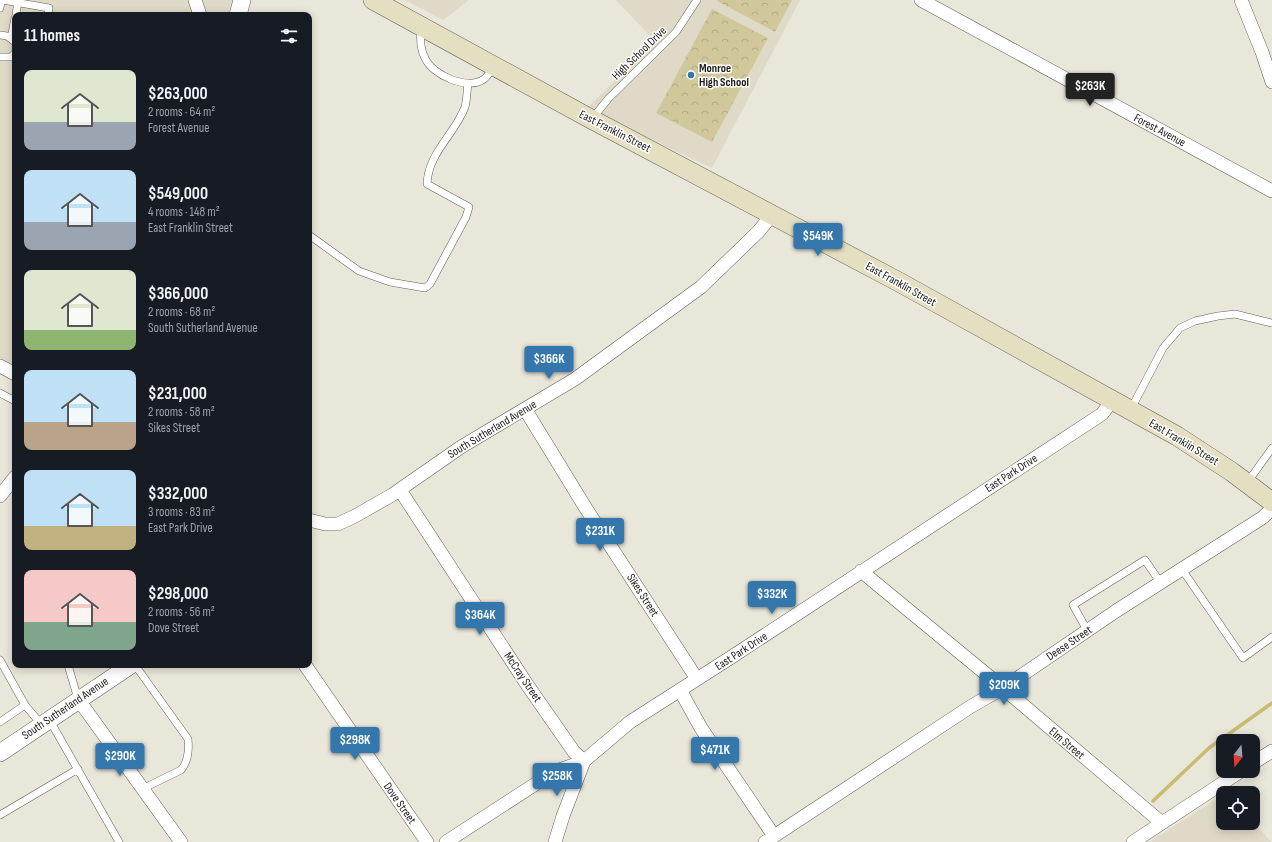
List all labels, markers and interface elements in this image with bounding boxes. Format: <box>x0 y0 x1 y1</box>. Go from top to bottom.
street label: High School Drive <box>609 23 670 83</box>
icon: filters <box>278 25 300 47</box>
text: 11 homes <box>24 26 80 46</box>
place label: Monroe High School <box>699 61 749 90</box>
marker: Monroe High School <box>686 70 696 80</box>
pin: $263K <box>1062 73 1118 107</box>
text: $263K <box>1075 78 1105 94</box>
text: $263,000 <box>148 84 208 104</box>
icon: home <box>56 86 104 134</box>
text: 2 rooms · 64 m² <box>148 104 215 120</box>
street label: East Franklin Street <box>576 107 653 156</box>
street label: Forest Avenue <box>1131 111 1188 150</box>
text: Forest Avenue <box>148 120 209 136</box>
text: $549,000 <box>148 184 208 204</box>
icon: home <box>56 186 104 234</box>
text: 4 rooms · 148 m² <box>148 204 220 220</box>
text: East Franklin Street <box>148 220 233 236</box>
pin: $549K <box>790 223 846 257</box>
text: $549K <box>802 228 834 244</box>
street label: East Franklin Street <box>863 259 939 310</box>
text: $366,000 <box>148 284 208 304</box>
icon: home <box>56 286 104 334</box>
text: 2 rooms · 68 m² <box>148 304 215 320</box>
text: South Sutherland Avenue <box>148 320 258 336</box>
pin: $366K <box>521 346 577 380</box>
text: $366K <box>533 351 565 367</box>
text: $231,000 <box>148 384 207 404</box>
icon: home <box>56 386 104 434</box>
street label: South Sutherland Avenue <box>445 397 540 462</box>
text: 2 rooms · 58 m² <box>148 404 215 420</box>
street label: East Franklin Street <box>1146 416 1222 469</box>
text: Sikes Street <box>148 420 200 436</box>
street label: East Park Drive <box>982 451 1041 496</box>
text: $332,000 <box>148 484 207 504</box>
icon: home <box>56 486 104 534</box>
text: 3 rooms · 83 m² <box>148 504 215 520</box>
pin: $231K <box>572 518 628 552</box>
text: East Park Drive <box>148 520 213 536</box>
text: $231K <box>585 523 615 539</box>
street label: Sikes Street <box>623 571 662 620</box>
pin: $332K <box>744 581 800 615</box>
text: $298,000 <box>148 584 208 604</box>
icon: home <box>56 586 104 634</box>
text: $332K <box>757 586 787 602</box>
pin: $364K <box>452 602 508 636</box>
text: 2 rooms · 56 m² <box>148 604 215 620</box>
text: $364K <box>464 607 496 623</box>
text: Dove Street <box>148 620 199 636</box>
street label: Deese Street <box>1044 622 1095 664</box>
street label: East Park Drive <box>712 629 771 674</box>
street label: McCray Street <box>500 649 545 706</box>
pin: $209K <box>976 672 1032 706</box>
street label: South Sutherland Avenue <box>19 674 112 743</box>
text: $209K <box>988 677 1020 693</box>
street label: Elm Street <box>1046 724 1088 763</box>
pin: $298K <box>327 727 383 761</box>
text: $298K <box>339 732 371 748</box>
north arrow <box>1216 734 1260 778</box>
map controls <box>1216 734 1260 830</box>
pin: $471K <box>687 737 743 771</box>
text: $471K <box>700 742 730 758</box>
pin: $290K <box>92 743 148 777</box>
text: $290K <box>104 748 136 764</box>
pin: $258K <box>529 763 585 797</box>
text: $258K <box>542 768 572 784</box>
street label: Dove Street <box>380 780 420 827</box>
button: locate <box>1216 786 1260 830</box>

